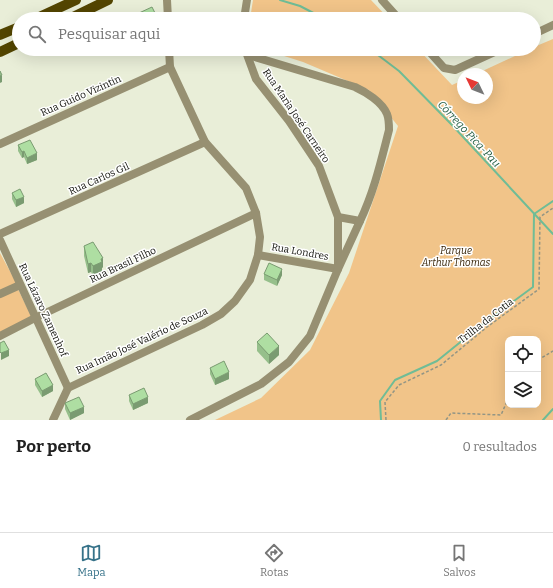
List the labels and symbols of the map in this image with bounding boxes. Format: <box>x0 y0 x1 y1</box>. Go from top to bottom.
street label: Rua Maria José Carneiro <box>260 67 332 165</box>
north arrow <box>457 68 493 104</box>
street label: Rua Guido Vizintin <box>39 73 124 119</box>
water label: Córrego Pica-Pau <box>435 98 503 170</box>
street label: Rua Carlos Gil <box>67 160 131 198</box>
street label: Rua Londres <box>270 241 330 263</box>
street label: Rua Brasil Filho <box>88 244 158 286</box>
park label: Parque Arthur Thomas <box>421 245 491 269</box>
street label: Rua Lázaro Zamenhof <box>16 261 71 360</box>
street label: Trilha da Cotia <box>456 295 516 346</box>
street label: Rua Imão José Valério de Souza <box>74 305 210 377</box>

